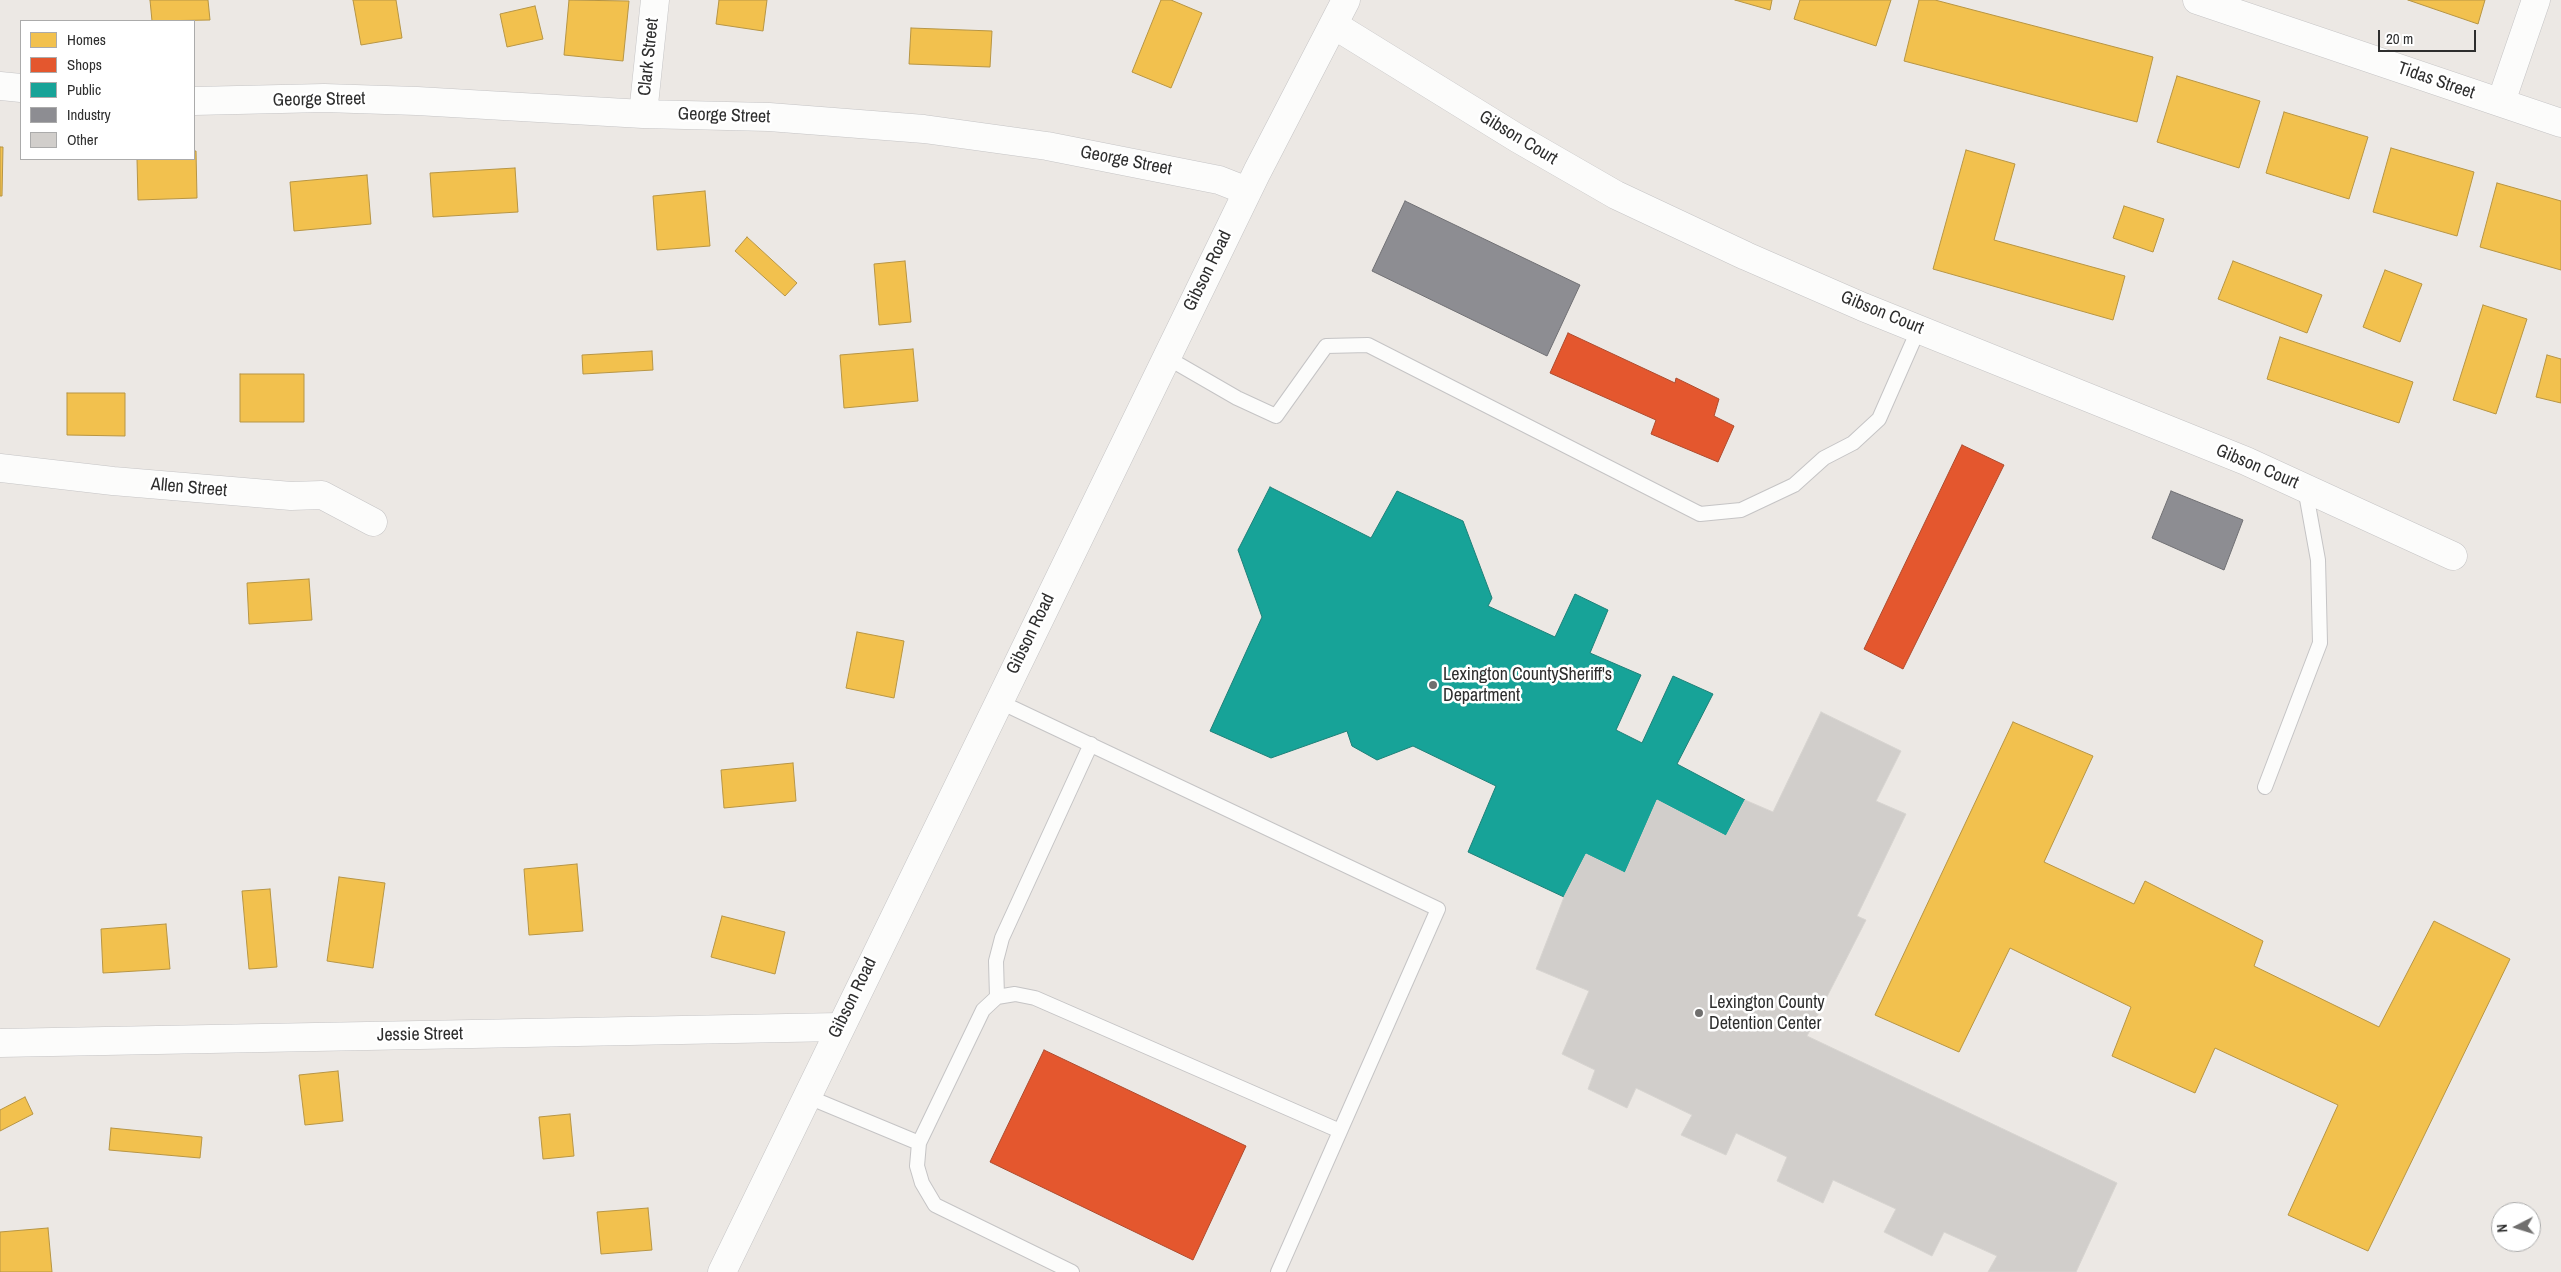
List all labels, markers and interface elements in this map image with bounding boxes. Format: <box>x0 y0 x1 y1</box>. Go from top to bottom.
street label: Clark Street <box>634 17 664 97</box>
legend <box>20 20 195 160</box>
scale bar <box>2381 20 2478 52</box>
text: 20 m <box>2386 28 2413 49</box>
text: Homes <box>67 29 106 50</box>
text: Shops <box>67 54 102 75</box>
street label: Tidas Street <box>2395 58 2477 104</box>
text: Public <box>67 79 101 100</box>
street label: George Street <box>272 88 366 112</box>
text: Industry <box>67 104 111 125</box>
street label: George Street <box>677 104 771 128</box>
street label: Gibson Court <box>1475 106 1561 170</box>
text: Other <box>67 129 98 150</box>
street label: George Street <box>1078 142 1174 180</box>
street label: Gibson Road <box>1179 227 1237 315</box>
street label: Gibson Court <box>1837 287 1927 339</box>
street label: Gibson Court <box>2212 440 2302 494</box>
street label: Allen Street <box>150 474 228 502</box>
street label: Gibson Road <box>1002 590 1060 678</box>
place label: Lexington CountySheriff's Department <box>1443 664 1612 706</box>
marker: Lexington CountySheriff's Department <box>1427 679 1439 691</box>
street label: Gibson Road <box>824 954 882 1042</box>
place label: Lexington County Detention Center <box>1709 992 1825 1034</box>
marker: Lexington County Detention Center <box>1693 1007 1705 1019</box>
street label: Jessie Street <box>377 1023 463 1047</box>
north arrow <box>2491 1202 2541 1252</box>
text: N <box>2493 1223 2511 1233</box>

